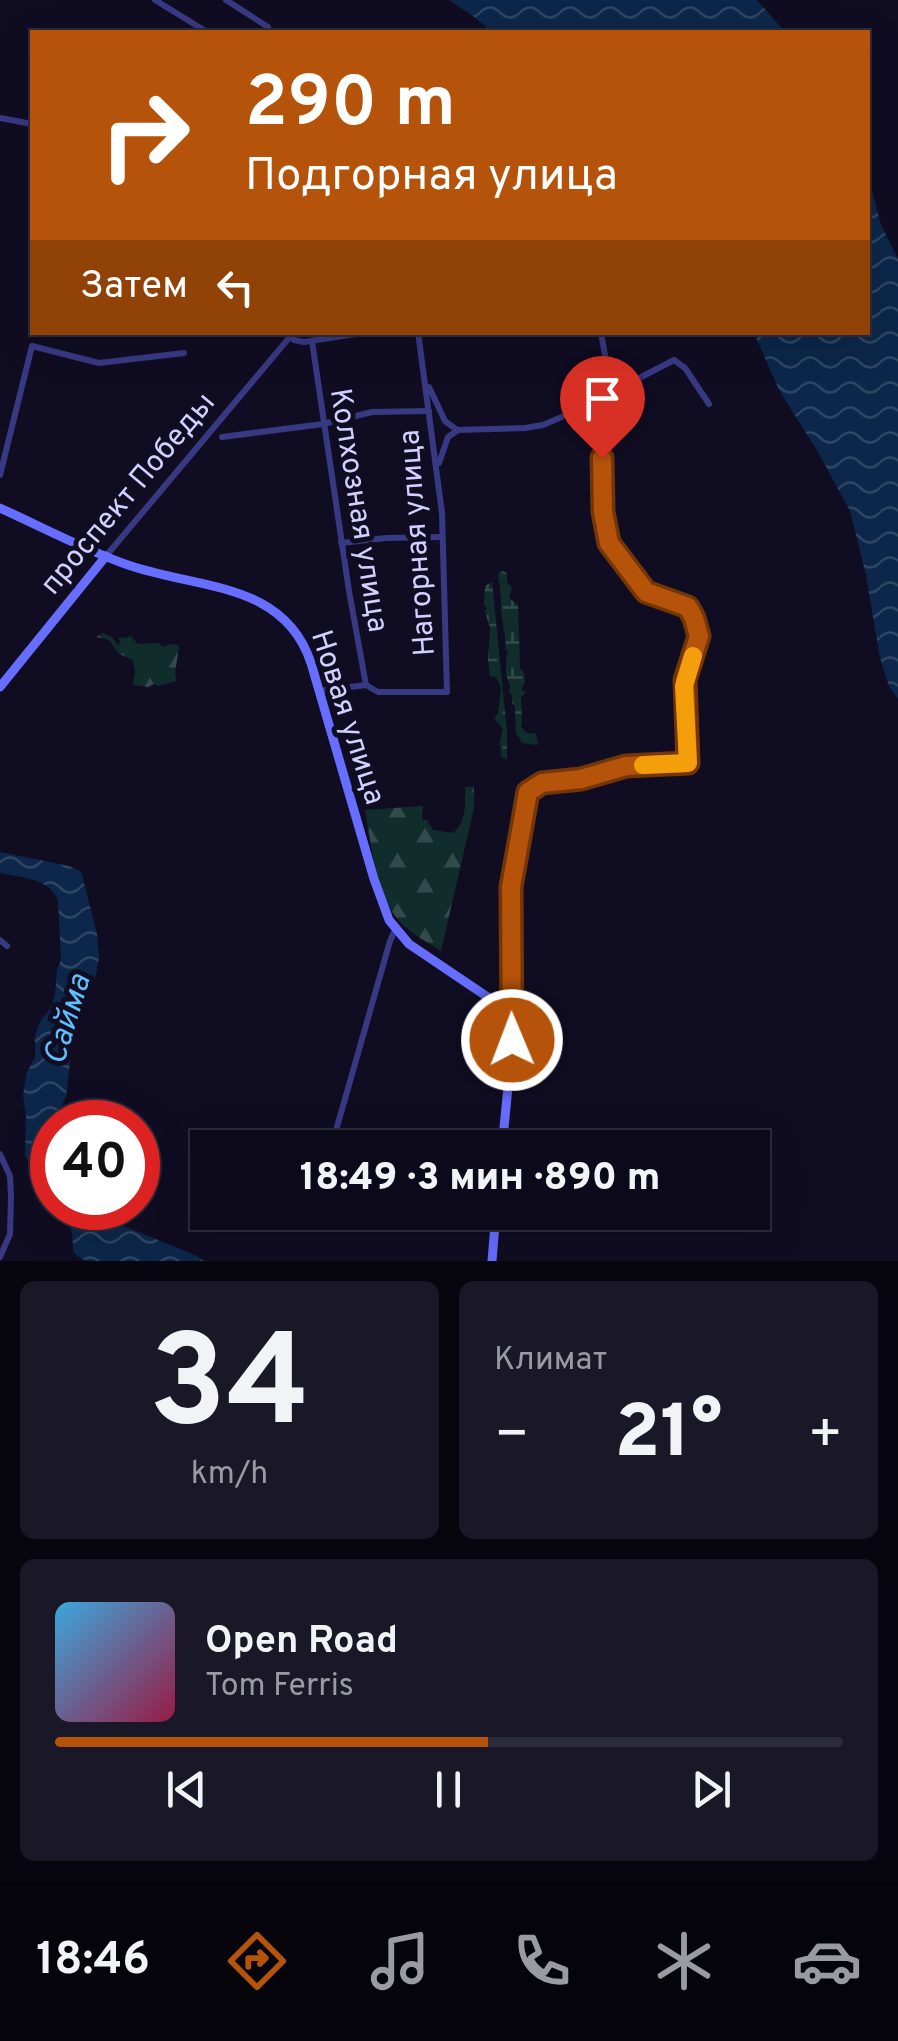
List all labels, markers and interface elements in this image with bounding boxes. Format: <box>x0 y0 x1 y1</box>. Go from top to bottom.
text: 290 m <box>245 62 456 151</box>
icon: right <box>80 70 210 200</box>
text: Подгорная улица <box>245 149 618 206</box>
icon: left <box>208 260 263 315</box>
text: Затем <box>80 263 188 312</box>
pin <box>560 356 645 459</box>
icon: arrive <box>575 371 630 426</box>
street label: проспект Победы <box>34 386 224 603</box>
street label: Колхозная улица <box>320 386 395 635</box>
street label: Нагорная улица <box>392 428 445 657</box>
street label: Новая улица <box>301 626 392 810</box>
water label: Сайма <box>36 969 102 1070</box>
position arrow <box>460 988 564 1092</box>
speed limit sign: 40 <box>30 1100 160 1230</box>
text: 18:49 · 3 мин · 890 m <box>300 1155 660 1204</box>
text: 34 <box>149 1307 310 1472</box>
text: Климат <box>494 1341 607 1381</box>
text: 21° <box>615 1389 722 1484</box>
text: − <box>494 1402 529 1472</box>
text: + <box>808 1402 843 1472</box>
text: km/h <box>191 1455 268 1495</box>
text: Open Road <box>205 1618 398 1667</box>
text: Tom Ferris <box>205 1667 354 1707</box>
icon: previous <box>159 1762 214 1817</box>
icon: pause <box>421 1762 476 1817</box>
icon: next <box>684 1762 739 1817</box>
icon: directions <box>222 1926 292 1996</box>
icon: music <box>365 1926 435 1996</box>
icon: phone <box>507 1926 577 1996</box>
icon: climate <box>649 1926 719 1996</box>
icon: car <box>792 1926 862 1996</box>
text: 18:46 <box>36 1933 150 1990</box>

